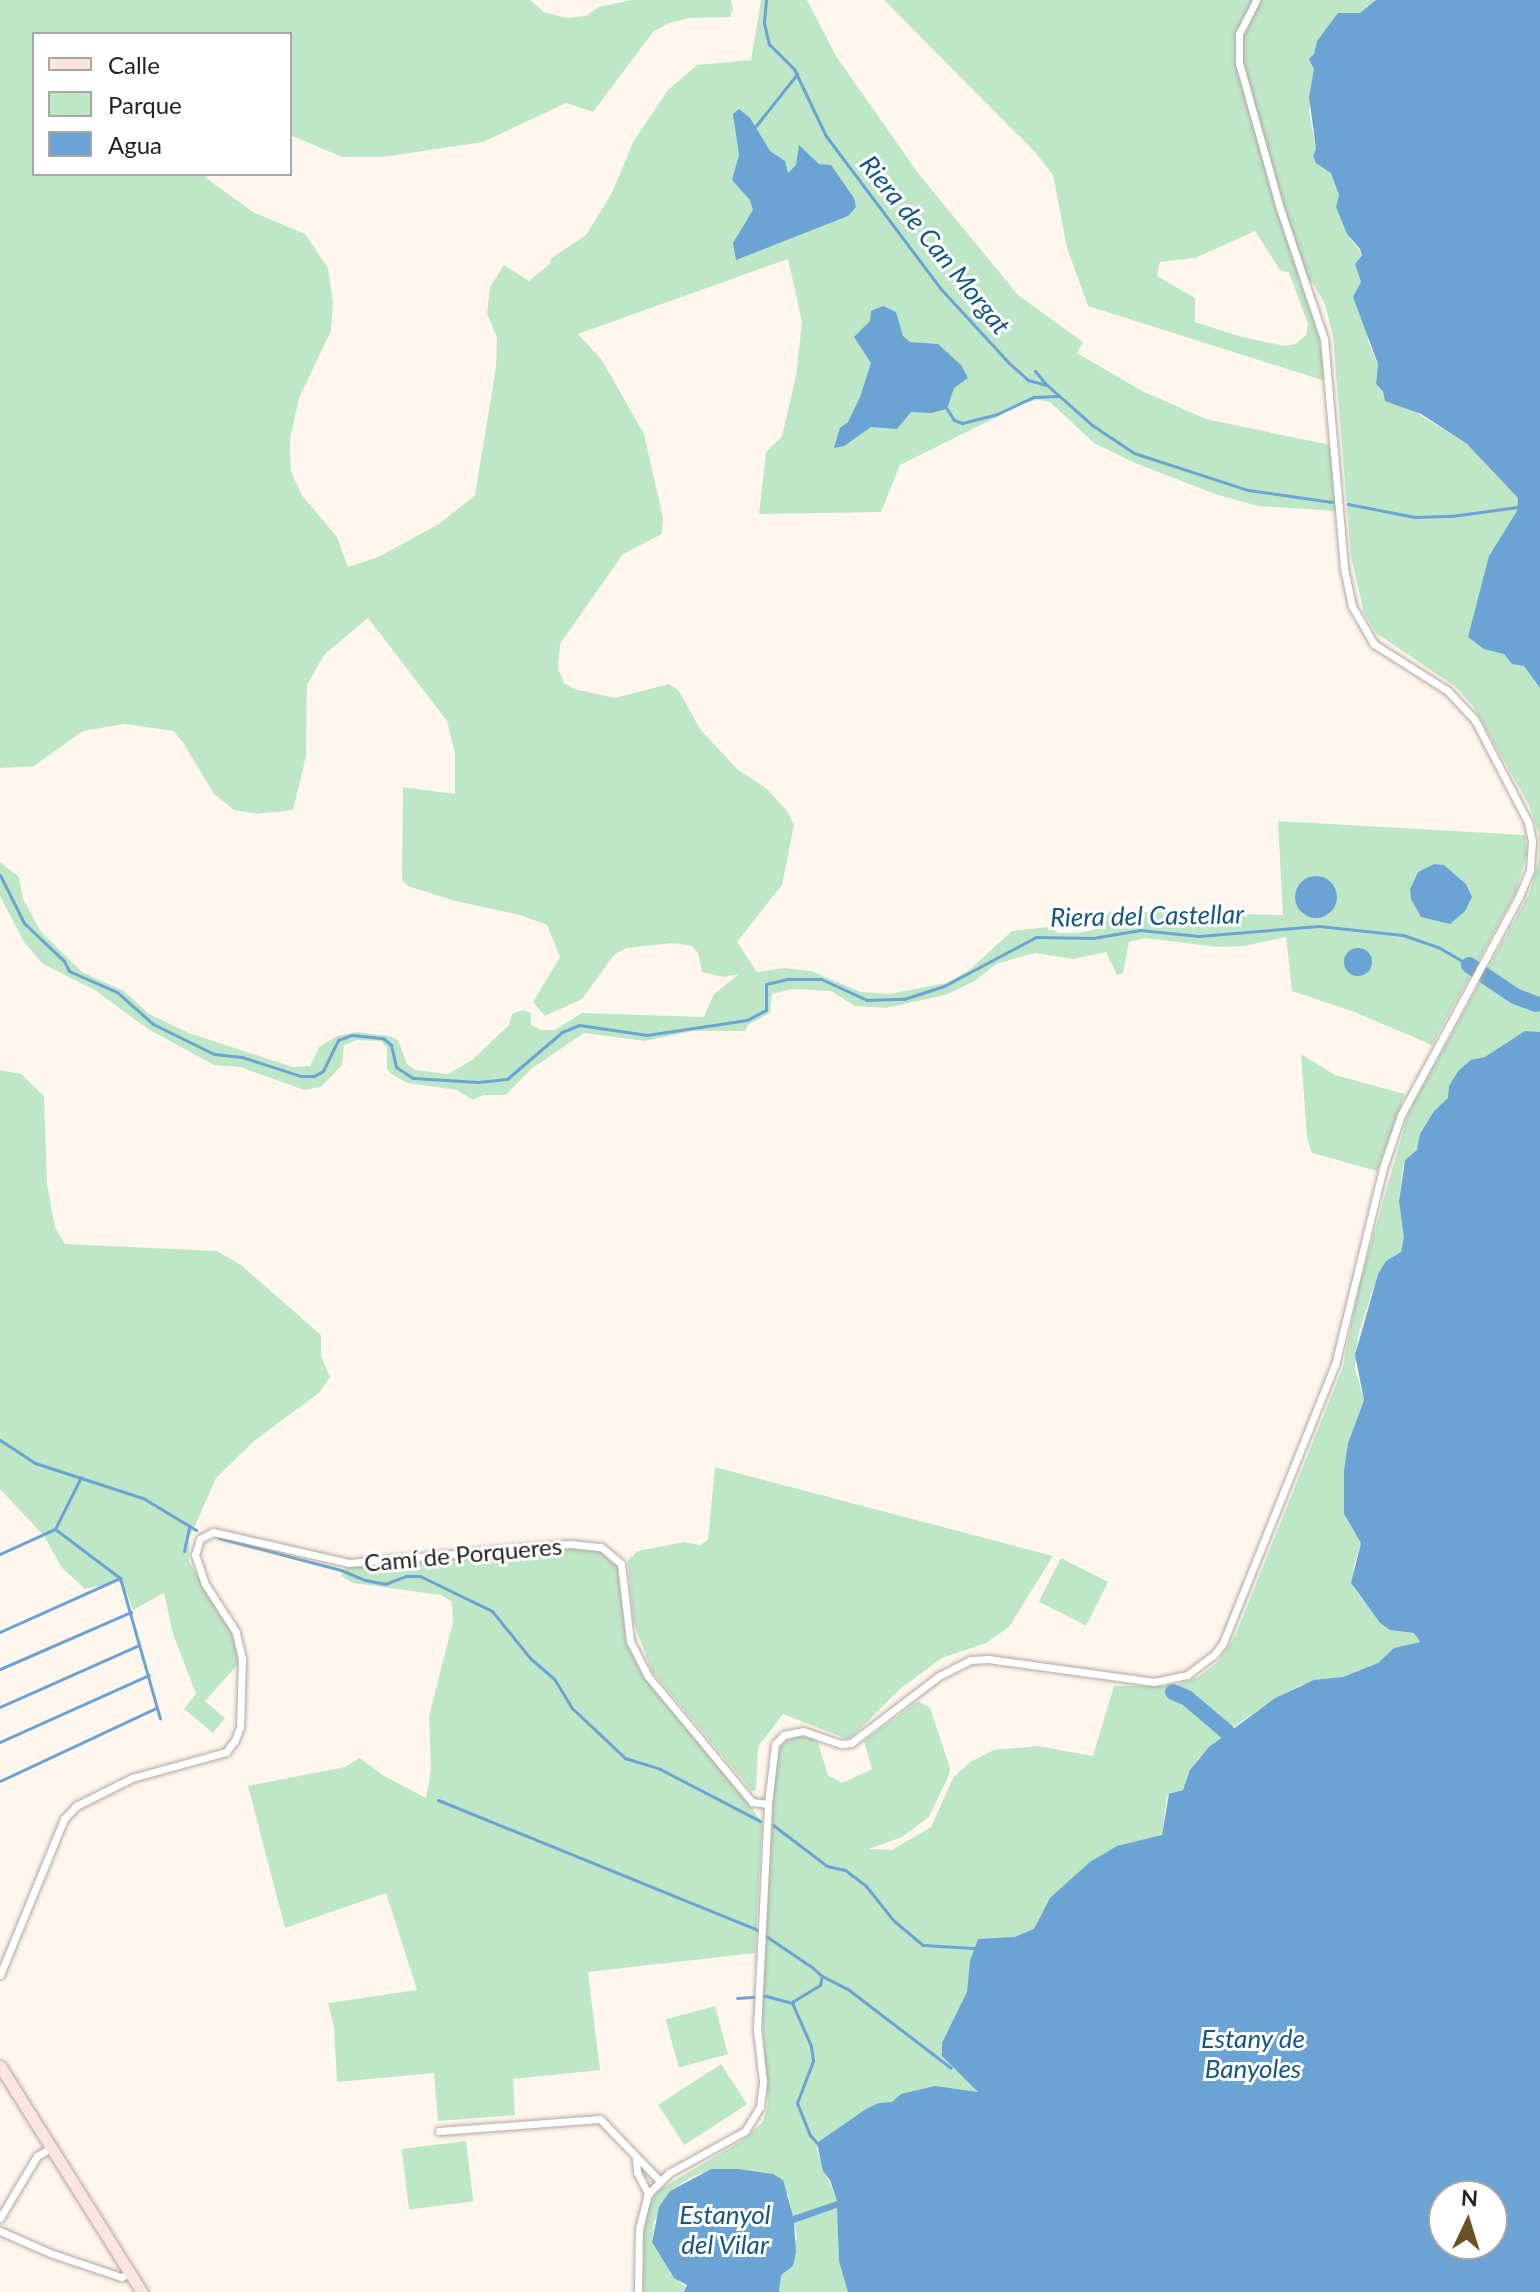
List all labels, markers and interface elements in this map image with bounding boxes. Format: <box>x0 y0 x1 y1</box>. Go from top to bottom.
legend <box>32 32 292 176</box>
text: Calle <box>108 50 160 79</box>
text: Parque <box>108 90 182 119</box>
text: Agua <box>108 130 162 159</box>
water label: Riera de Can Morgat <box>853 149 1017 341</box>
water label: Riera del Castellar <box>1050 899 1244 933</box>
street label: Camí de Porqueres <box>363 1531 563 1577</box>
water label: Estany de Banyoles <box>1201 2023 1305 2084</box>
north arrow <box>1428 2180 1508 2260</box>
text: N <box>1460 2183 1479 2212</box>
water label: Estanyol del Vilar <box>679 2199 771 2260</box>

